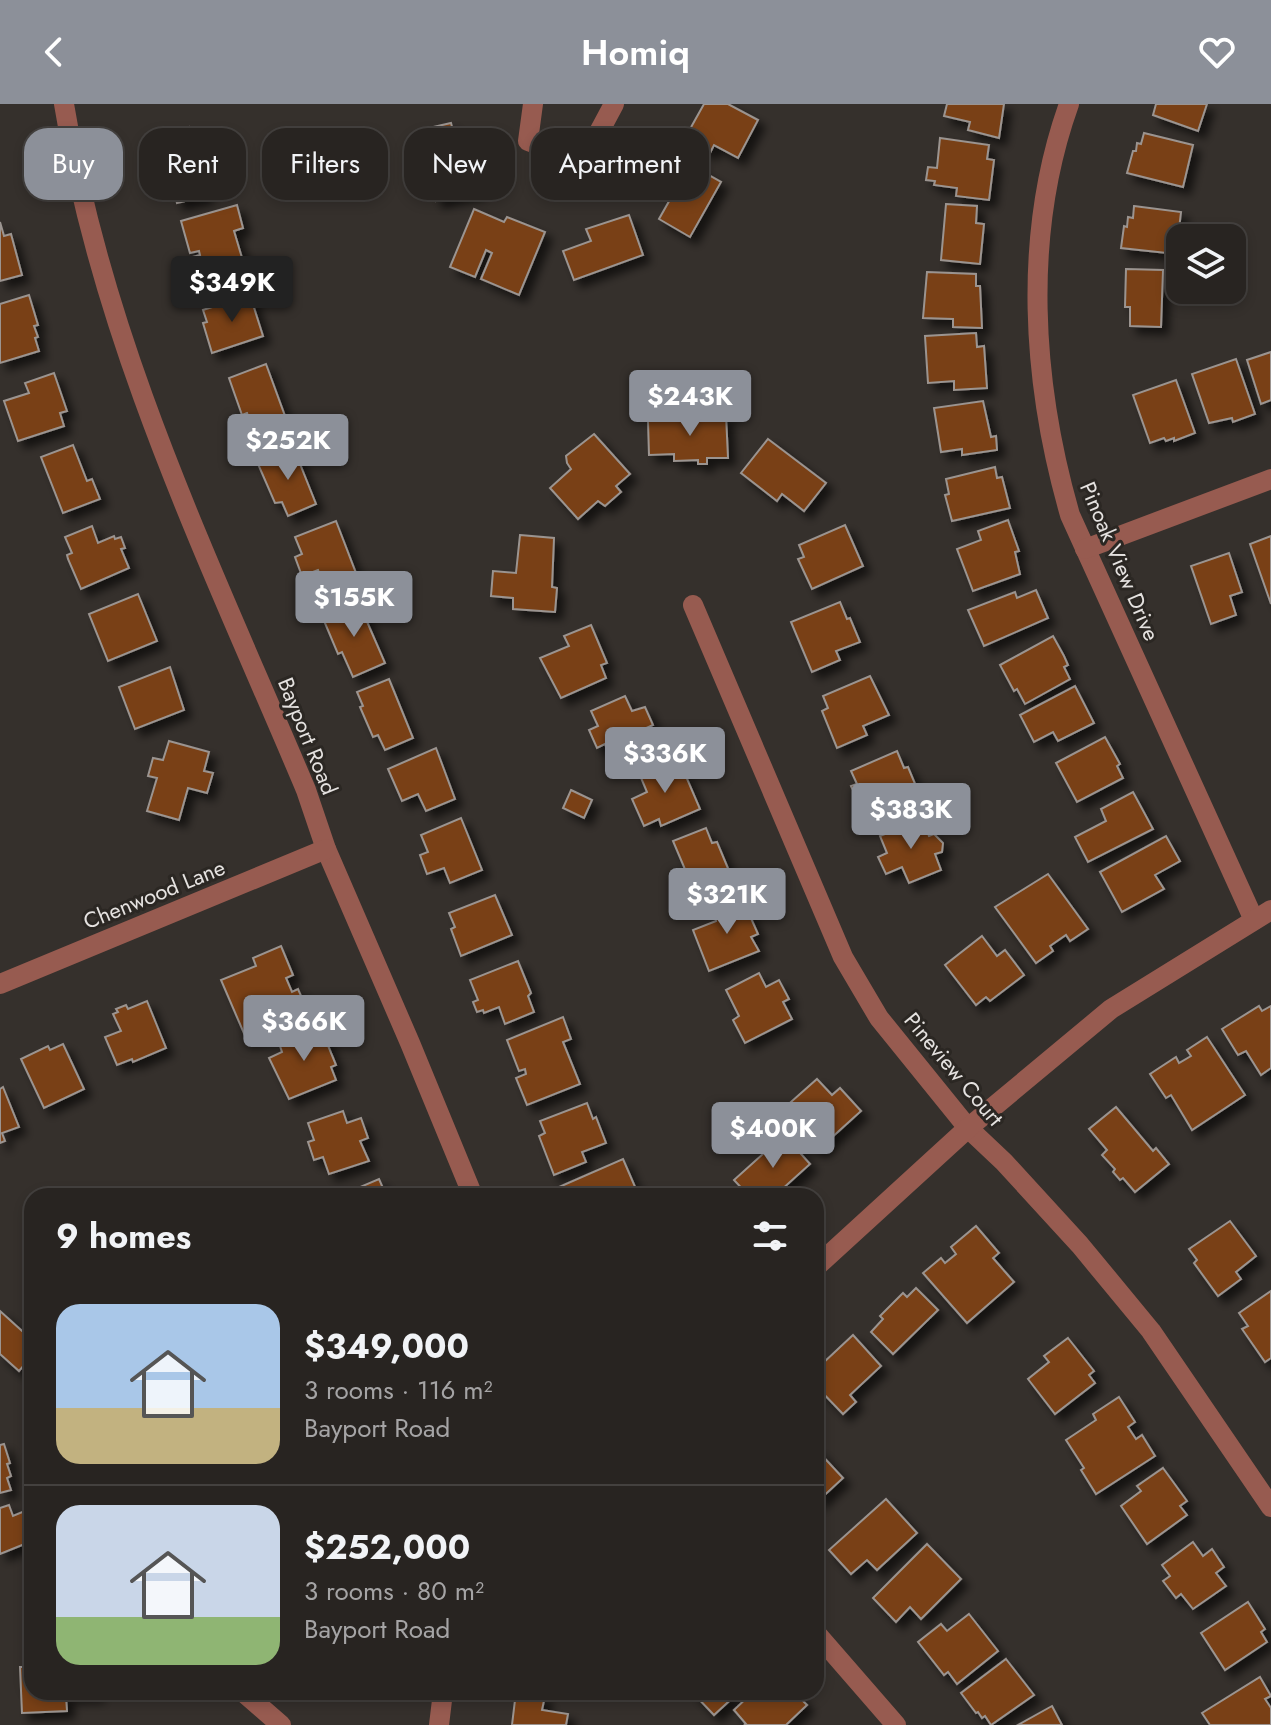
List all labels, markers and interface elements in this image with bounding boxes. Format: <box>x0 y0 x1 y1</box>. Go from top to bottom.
text: Homiq <box>581 26 690 78</box>
icon: back <box>32 30 76 74</box>
icon: heart <box>1195 30 1239 74</box>
chip: Buy <box>24 128 123 200</box>
chip: Rent <box>139 128 246 200</box>
chip: Filters <box>262 128 388 200</box>
chip: New <box>404 128 515 200</box>
chip: Apartment <box>531 128 709 200</box>
map controls <box>1166 224 1246 304</box>
button: layers <box>1166 224 1246 304</box>
pin: $349K <box>176 256 288 324</box>
text: $349K <box>189 263 275 301</box>
pin: $243K <box>634 370 746 438</box>
text: $243K <box>647 377 733 415</box>
pin: $252K <box>232 414 344 482</box>
text: $252K <box>245 421 331 459</box>
street label: Pinoak View Drive <box>1072 477 1168 645</box>
pin: $155K <box>298 571 410 639</box>
text: $155K <box>313 578 395 616</box>
street label: Bayport Road <box>270 673 346 799</box>
pin: $336K <box>609 727 721 795</box>
text: $336K <box>623 734 707 772</box>
pin: $383K <box>855 783 967 851</box>
text: $383K <box>870 790 952 828</box>
street label: Chenwood Lane <box>78 851 230 937</box>
pin: $321K <box>671 868 783 936</box>
text: $321K <box>687 875 767 913</box>
pin: $366K <box>248 995 360 1063</box>
text: $366K <box>261 1002 347 1040</box>
street label: Pineview Court <box>897 1005 1012 1133</box>
pin: $400K <box>717 1102 829 1170</box>
text: $400K <box>730 1109 816 1147</box>
text: 9 homes <box>56 1212 191 1261</box>
icon: filters <box>748 1214 792 1258</box>
text: $349,000 <box>304 1322 469 1371</box>
icon: home <box>120 1336 216 1432</box>
text: 3 rooms · 116 m² <box>304 1371 493 1409</box>
text: Bayport Road <box>304 1409 450 1447</box>
text: $252,000 <box>304 1523 470 1572</box>
icon: home <box>120 1537 216 1633</box>
text: 3 rooms · 80 m² <box>304 1572 484 1610</box>
text: Bayport Road <box>304 1610 450 1648</box>

